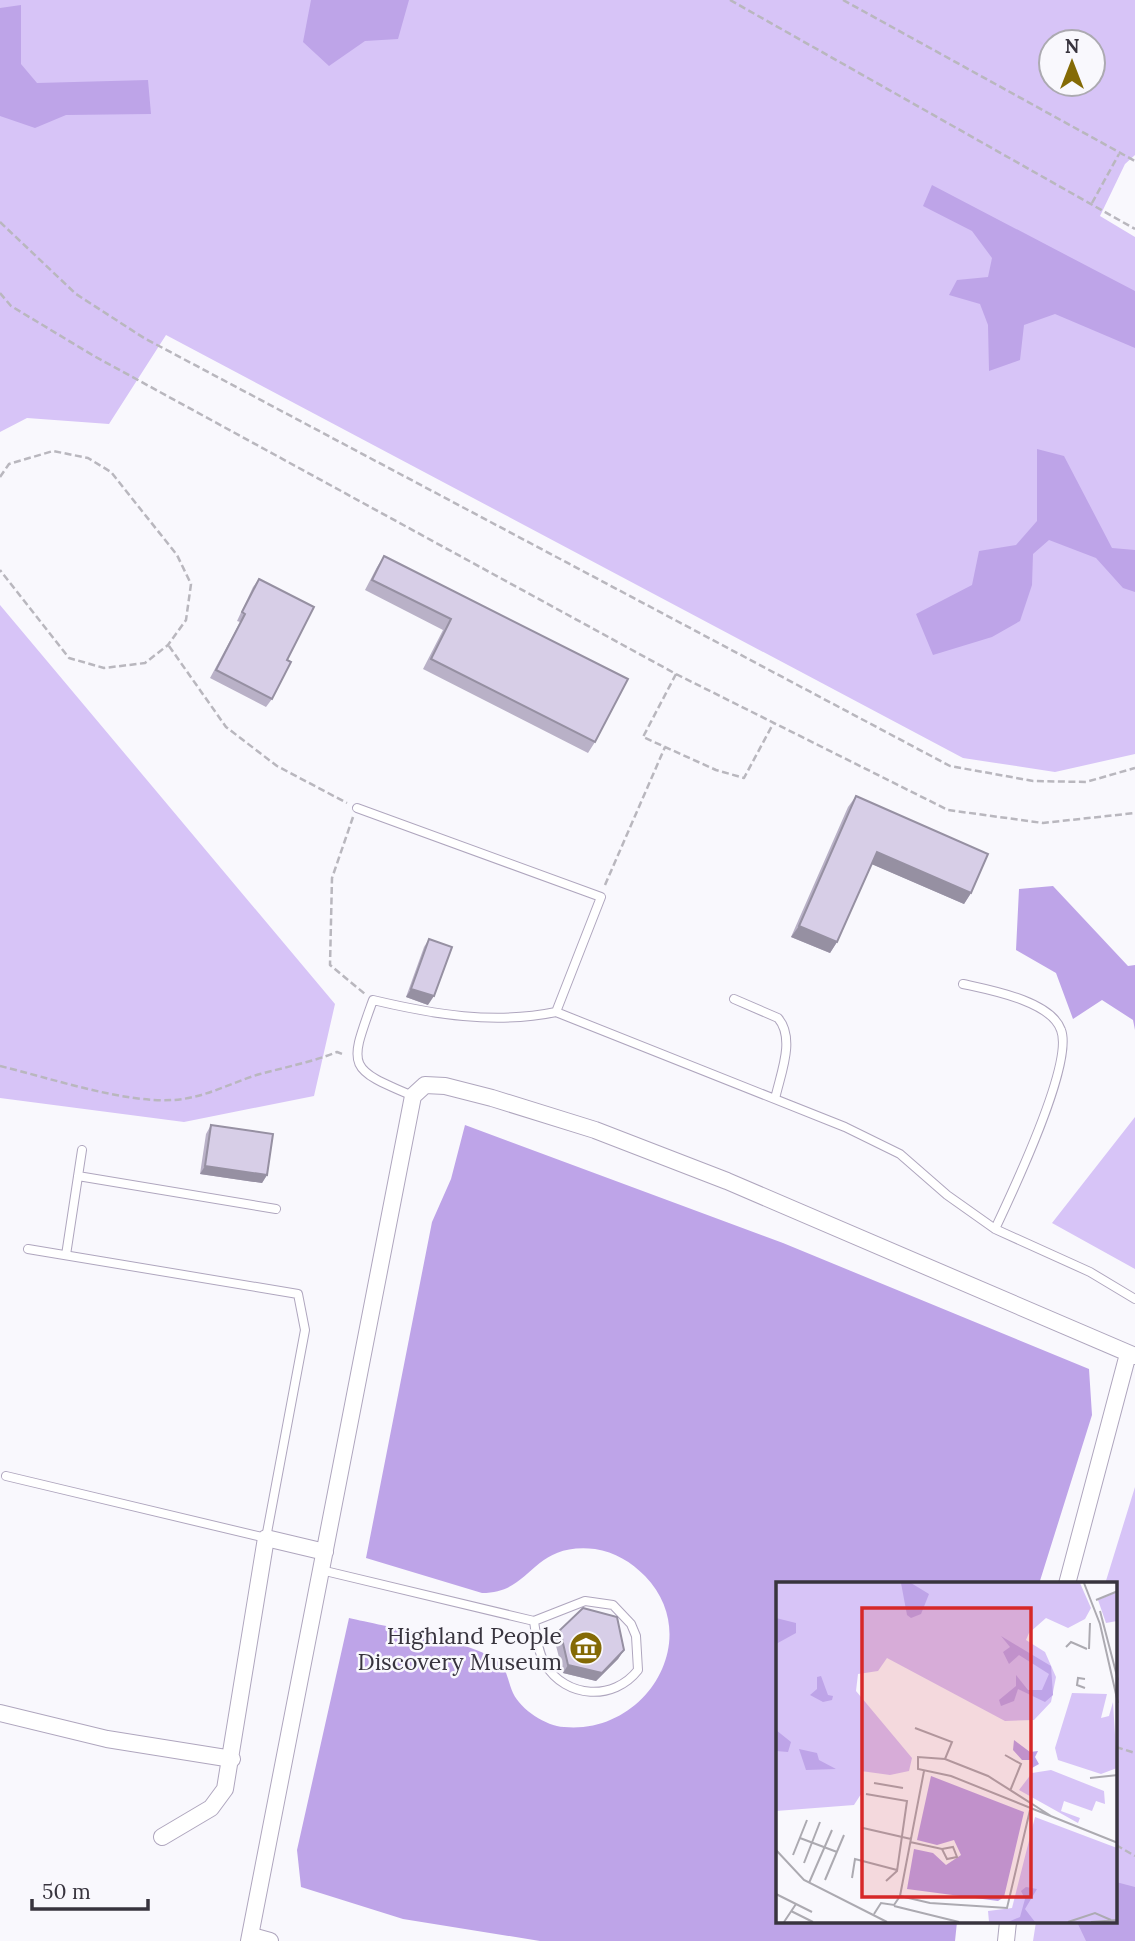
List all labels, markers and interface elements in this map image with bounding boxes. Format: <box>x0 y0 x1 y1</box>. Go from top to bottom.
north arrow <box>1037 28 1107 98</box>
text: N <box>1065 34 1080 58</box>
inset map <box>776 1582 1118 1924</box>
place label: Highland People Discovery Museum <box>358 1621 562 1676</box>
museum icon: Highland People Discovery Museum <box>567 1629 605 1667</box>
scale bar <box>32 1868 147 1912</box>
text: 50 m <box>42 1878 91 1905</box>

